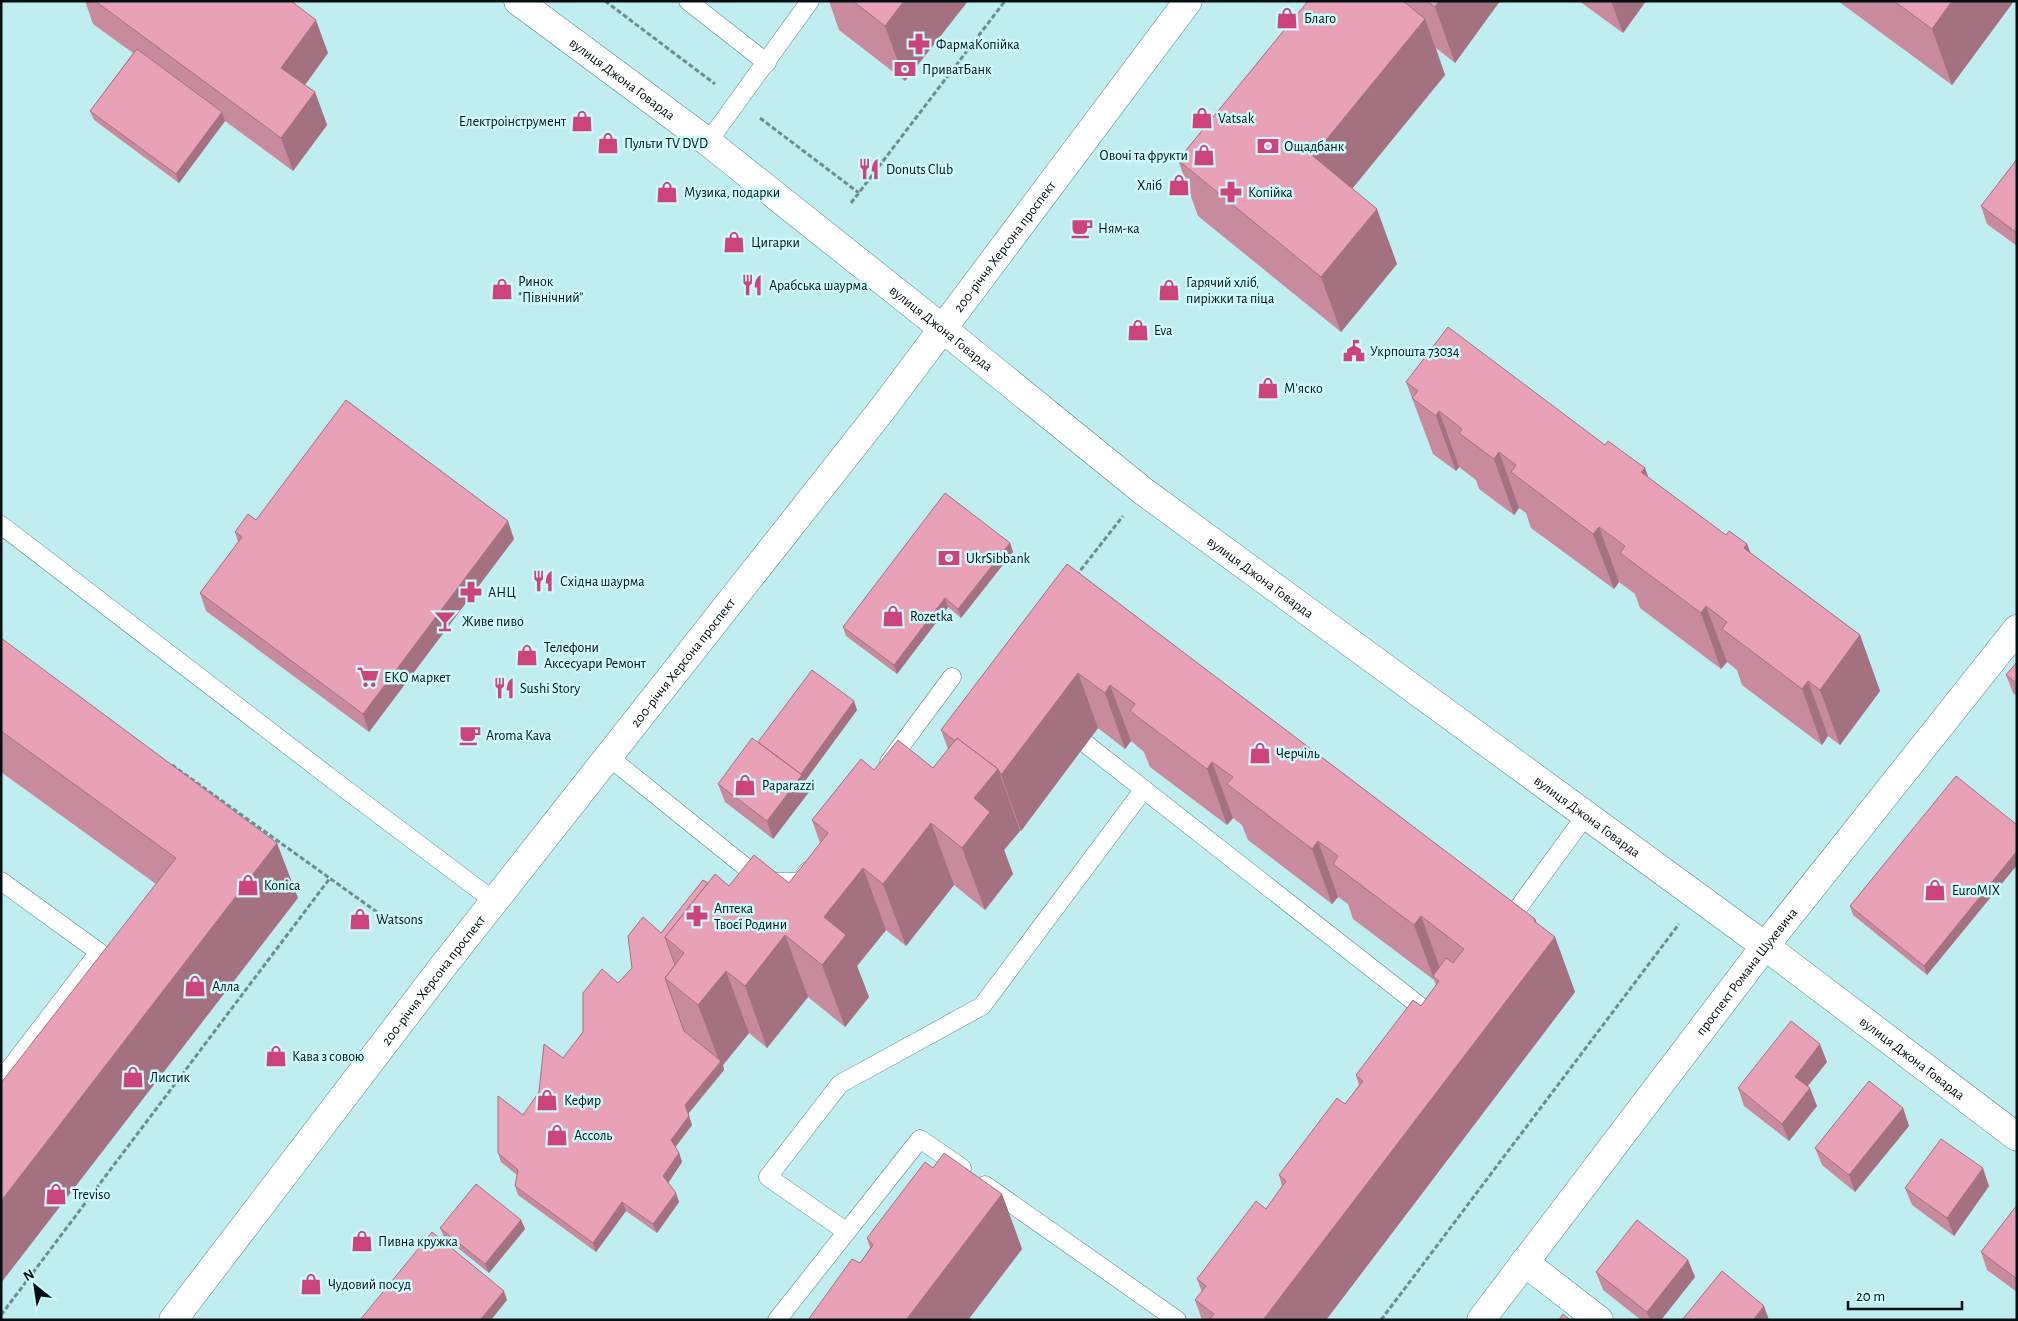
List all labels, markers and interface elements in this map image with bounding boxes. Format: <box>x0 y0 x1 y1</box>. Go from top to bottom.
shop icon: Благо <box>1274 5 1300 31</box>
place label: Благо <box>1304 12 1336 26</box>
pharmacy icon: ФармаКопійка <box>906 31 932 57</box>
street label: вулиця Джона Говарда <box>566 36 678 123</box>
place label: ФармаКопійка <box>936 38 1020 52</box>
bank icon: ПриватБанк <box>892 56 918 82</box>
place label: ПриватБанк <box>922 63 992 77</box>
shop icon: Vatsak <box>1189 105 1215 131</box>
shop icon: Електроінструмент <box>569 108 595 134</box>
place label: Vatsak <box>1218 112 1255 126</box>
place label: Електроінструмент <box>459 115 567 129</box>
shop icon: Пульти TV DVD <box>595 130 621 156</box>
bank icon: Ощадбанк <box>1255 133 1281 159</box>
place label: Пульти TV DVD <box>624 137 708 151</box>
place label: Ощадбанк <box>1284 140 1345 154</box>
shop icon: Овочі та фрукти <box>1191 142 1217 168</box>
place label: Овочі та фрукти <box>1099 149 1188 163</box>
restaurant icon: Donuts Club <box>856 156 882 182</box>
place label: Donuts Club <box>886 163 953 177</box>
shop icon: Хліб <box>1166 172 1192 198</box>
street label: 200-річчя Херсона проспект <box>952 178 1059 315</box>
shop icon: Музика, подарки <box>654 179 680 205</box>
place label: Хліб <box>1137 179 1162 193</box>
pharmacy icon: Копійка <box>1218 179 1244 205</box>
place label: Музика, подарки <box>684 186 780 200</box>
place label: Копійка <box>1248 186 1293 200</box>
cafe icon: Ням-ка <box>1069 215 1095 241</box>
place label: Ням-ка <box>1098 222 1140 236</box>
shop icon: Цигарки <box>721 229 747 255</box>
place label: Цигарки <box>751 236 800 250</box>
restaurant icon: Арабська шаурма <box>739 272 765 298</box>
place label: Ринок "Північний" <box>518 275 583 305</box>
shop icon: Ринок "Північний" <box>489 276 515 302</box>
place label: Гарячий хліб, пиріжки та піца <box>1186 276 1275 306</box>
shop icon: Гарячий хліб, пиріжки та піца <box>1156 277 1182 303</box>
place label: Арабська шаурма <box>769 279 868 293</box>
street label: вулиця Джона Говарда <box>887 283 995 374</box>
shop icon: Eva <box>1125 317 1151 343</box>
place label: Eva <box>1154 324 1173 338</box>
public building icon: Укрпошта 73034 <box>1341 338 1367 364</box>
place label: Укрпошта 73034 <box>1370 345 1460 359</box>
shop icon: М'яско <box>1255 375 1281 401</box>
place label: М'яско <box>1284 382 1323 396</box>
street label: вулиця Джона Говарда <box>1204 534 1316 622</box>
bank icon: UkrSibbank <box>936 545 962 571</box>
place label: UkrSibbank <box>966 552 1031 566</box>
restaurant icon: Східна шаурма <box>530 568 556 594</box>
place label: Східна шаурма <box>560 575 645 589</box>
pharmacy icon: АНЦ <box>458 579 484 605</box>
place label: АНЦ <box>488 586 516 600</box>
street label: 200-річчя Херсона проспект <box>629 595 739 730</box>
shop icon: Rozetka <box>880 603 906 629</box>
bar icon: Живе пиво <box>432 608 458 634</box>
place label: Rozetka <box>910 610 954 624</box>
place label: Живе пиво <box>462 615 524 629</box>
place label: Телефони Аксесуари Ремонт <box>544 641 647 671</box>
shop icon: Телефони Аксесуари Ремонт <box>514 642 540 668</box>
supermarket icon: ЕКО маркет <box>355 664 381 690</box>
place label: ЕКО маркет <box>384 671 452 685</box>
restaurant icon: Sushi Story <box>491 675 517 701</box>
place label: Sushi Story <box>520 682 580 696</box>
cafe icon: Aroma Kava <box>457 722 483 748</box>
place label: Aroma Kava <box>486 729 552 743</box>
shop icon: Черчіль <box>1247 740 1273 766</box>
place label: Черчіль <box>1276 747 1320 761</box>
shop icon: Paparazzi <box>732 772 758 798</box>
street label: вулиця Джона Говарда <box>1531 774 1643 861</box>
place label: Paparazzi <box>762 779 815 793</box>
shop icon: Konica <box>235 872 261 898</box>
shop icon: EuroMIX <box>1922 877 1948 903</box>
place label: Konica <box>264 879 301 893</box>
place label: EuroMIX <box>1952 884 2000 898</box>
place label: Аптека Твоєї Родини <box>714 902 787 932</box>
pharmacy icon: Аптека Твоєї Родини <box>684 903 710 929</box>
street label: проспект Романа Шухевича <box>1694 905 1801 1038</box>
shop icon: Watsons <box>347 906 373 932</box>
street label: 200-річчя Херсона проспект <box>380 912 489 1048</box>
place label: Watsons <box>376 913 423 927</box>
shop icon: Алла <box>182 973 208 999</box>
place label: Алла <box>212 980 240 994</box>
street label: вулиця Джона Говарда <box>1857 1014 1967 1103</box>
shop icon: Кава з совою <box>263 1043 289 1069</box>
place label: Кава з совою <box>292 1050 364 1064</box>
shop icon: Листик <box>120 1064 146 1090</box>
place label: Листик <box>150 1071 191 1085</box>
shop icon: Кефир <box>534 1087 560 1113</box>
place label: Кефир <box>564 1094 601 1108</box>
shop icon: Ассоль <box>544 1122 570 1148</box>
place label: Ассоль <box>574 1129 612 1143</box>
shop icon: Treviso <box>43 1181 69 1207</box>
place label: Treviso <box>72 1188 110 1202</box>
shop icon: Пивна кружка <box>349 1228 375 1254</box>
place label: Пивна кружка <box>378 1235 458 1249</box>
north arrow <box>10 1261 60 1311</box>
text: N <box>21 1267 37 1284</box>
shop icon: Чудовий посуд <box>298 1271 324 1297</box>
place label: Чудовий посуд <box>328 1278 411 1292</box>
scale bar <box>1848 1278 1962 1310</box>
text: 20 m <box>1856 1289 1885 1304</box>

